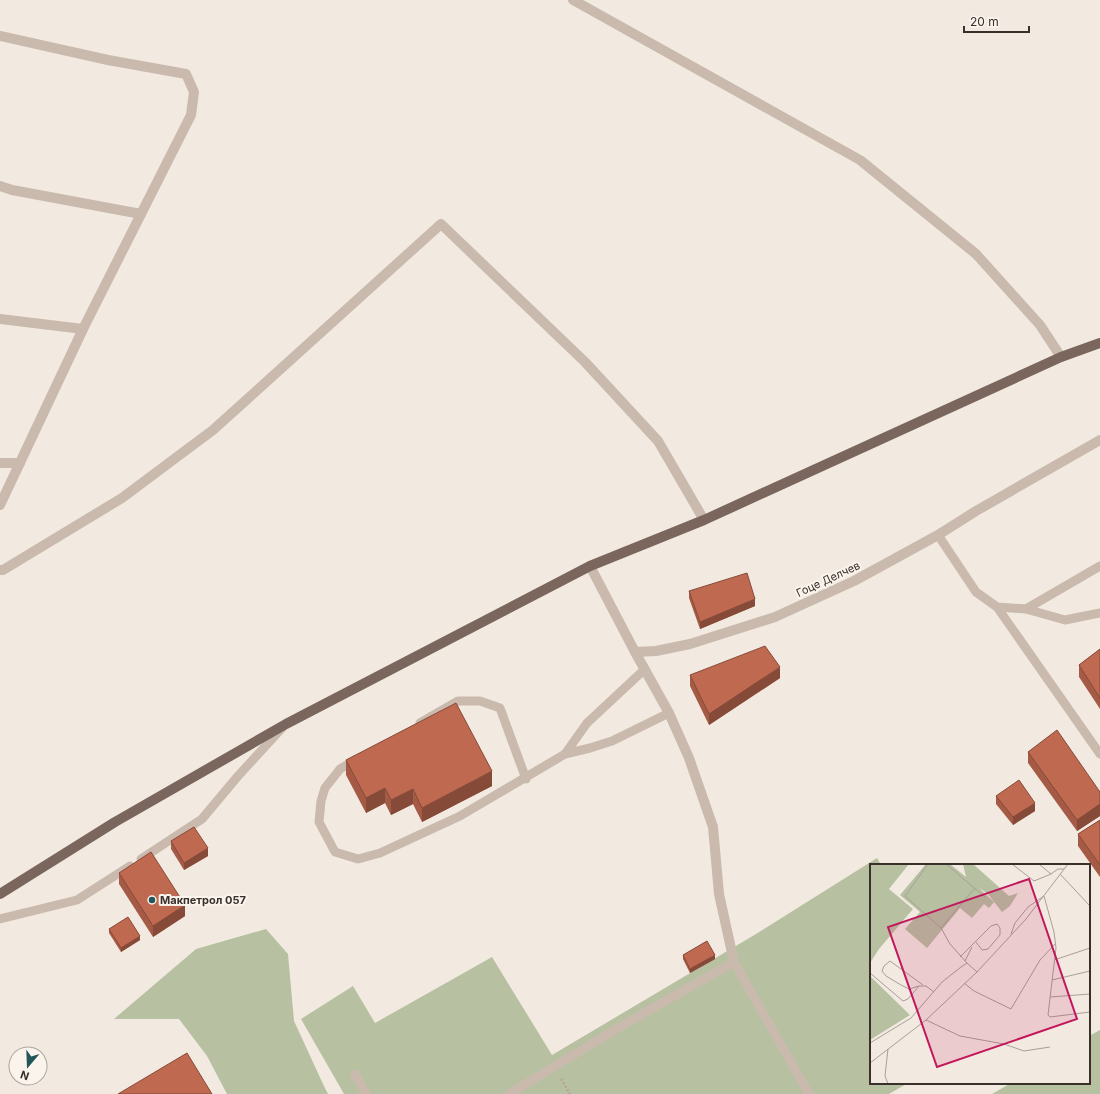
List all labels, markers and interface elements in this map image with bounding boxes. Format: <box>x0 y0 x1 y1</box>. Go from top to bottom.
scale bar <box>964 8 1029 34</box>
text: 20 m <box>970 14 999 29</box>
street label: Гоце Делчев <box>794 558 862 600</box>
inset map <box>870 864 1090 1084</box>
place label: Макпетрол 057 <box>160 893 246 907</box>
marker: Макпетрол 057 <box>147 895 157 905</box>
north arrow <box>8 1046 48 1086</box>
text: N <box>18 1067 31 1083</box>

